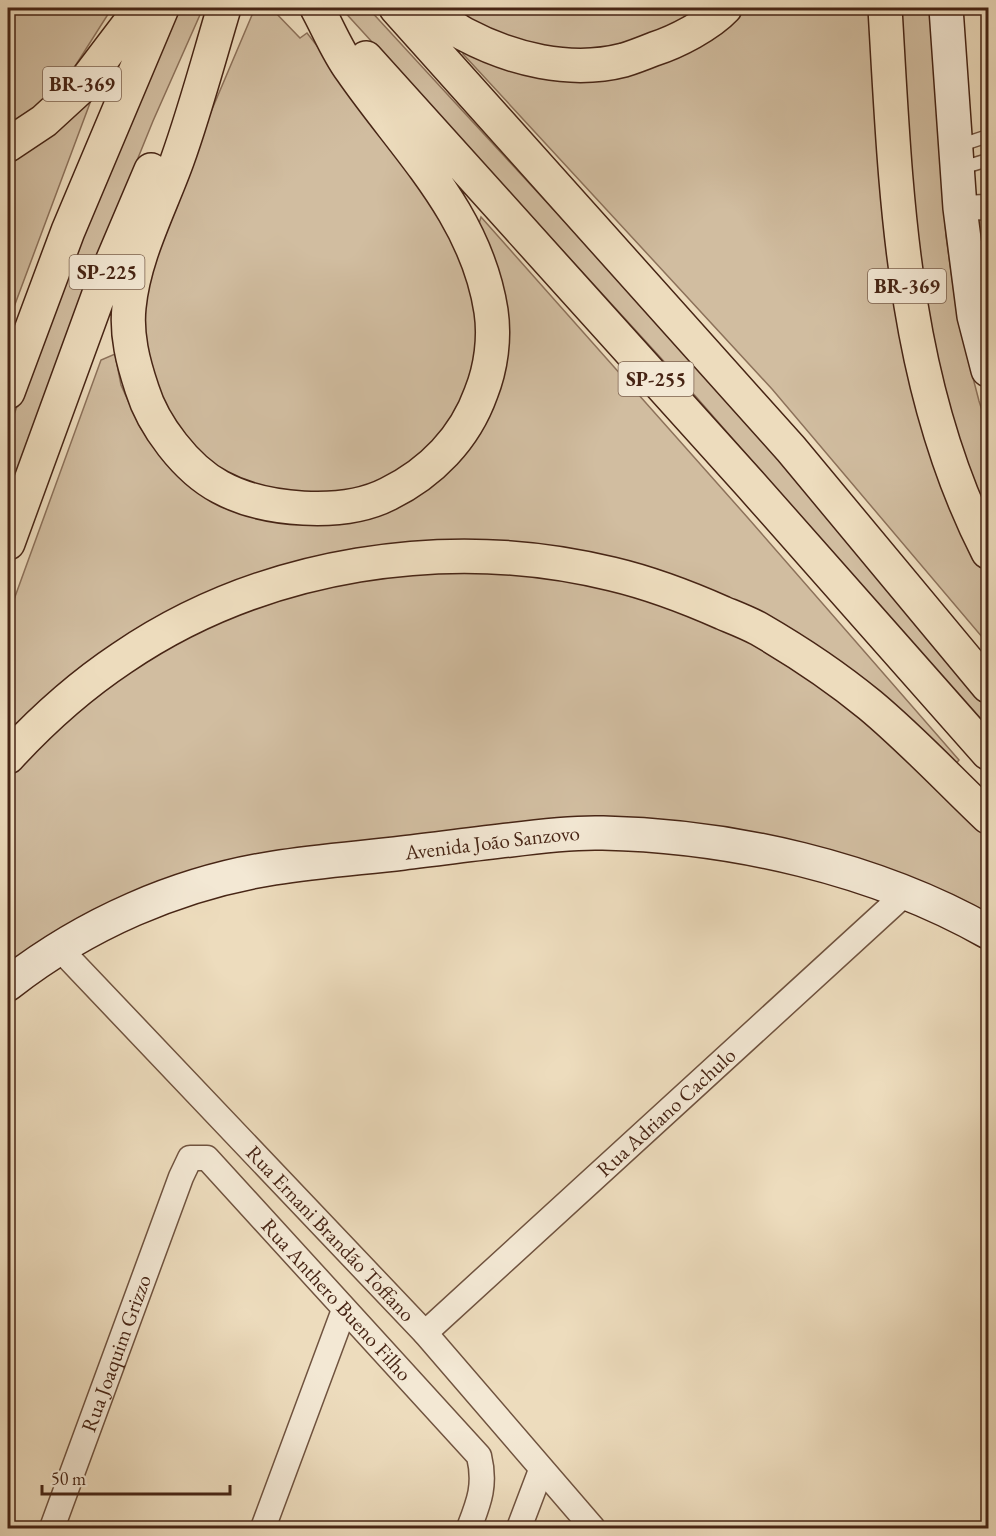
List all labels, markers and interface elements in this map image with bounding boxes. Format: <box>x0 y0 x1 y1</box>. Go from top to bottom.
road number: BR-369 <box>43 67 121 101</box>
road number: SP-225 <box>70 255 144 289</box>
road number: BR-369 <box>868 269 946 303</box>
road number: SP-255 <box>618 362 694 396</box>
street label: Avenida João Sanzovo <box>402 819 580 866</box>
street label: Rua Adriano Cachulo <box>591 1041 741 1182</box>
street label: Rua Ernani Brandão Toffano <box>241 1139 421 1327</box>
street label: Rua Anthero Bueno Filho <box>256 1212 418 1387</box>
street label: Rua Joaquim Grizzo <box>74 1271 157 1436</box>
scale bar <box>42 1458 230 1496</box>
text: 50 m <box>51 1467 86 1490</box>

